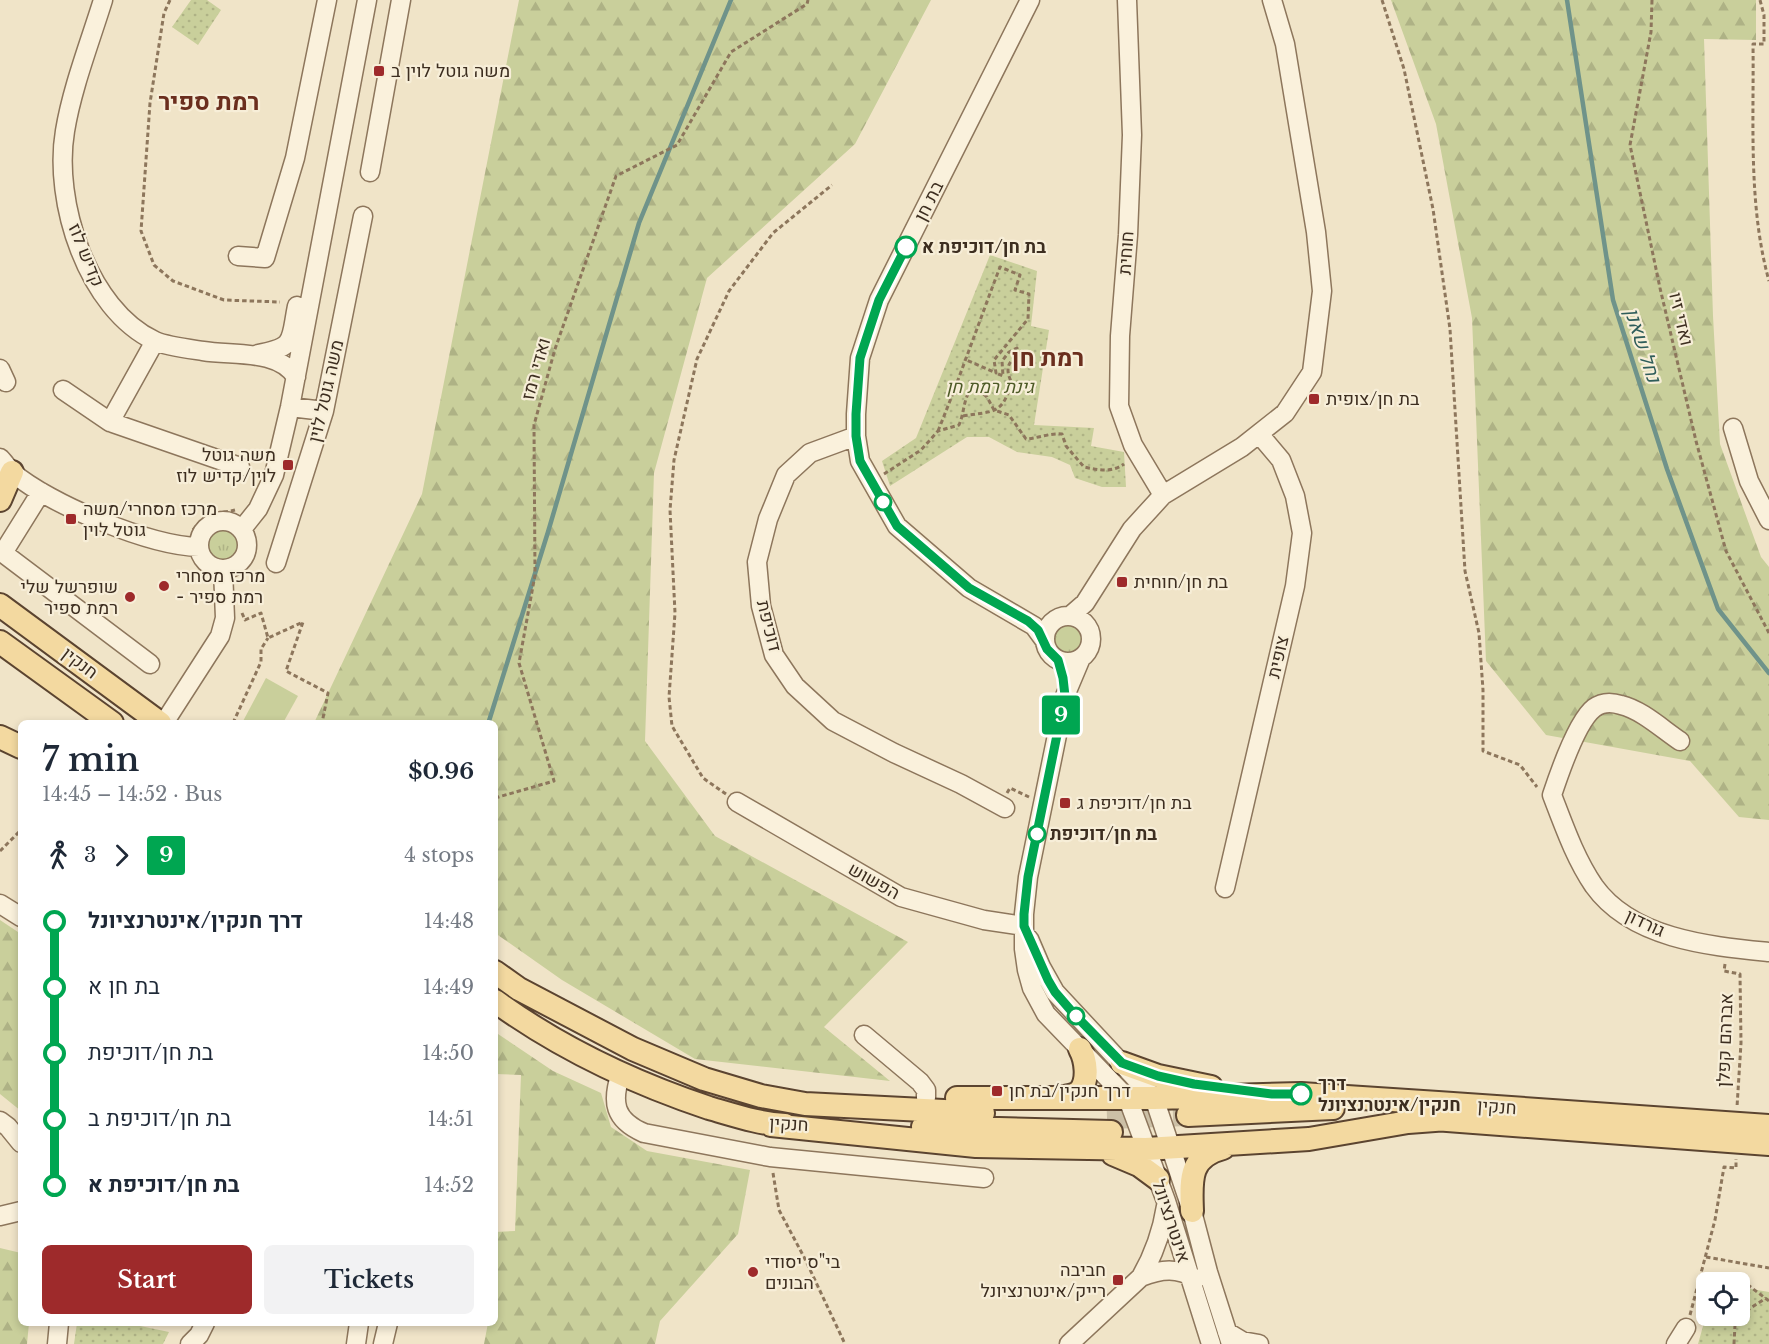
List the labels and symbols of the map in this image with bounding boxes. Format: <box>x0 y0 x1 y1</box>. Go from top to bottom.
place label: משה גוטל לוין ב <box>391 60 510 82</box>
marker: משה גוטל לוין ב <box>372 64 386 78</box>
district label: רמת ספיר <box>158 87 260 116</box>
street label: בת חן <box>910 177 949 225</box>
street label: קדיש לוז <box>63 220 109 290</box>
street label: חוחית <box>1113 230 1139 276</box>
marker: בת חן/דוכיפת א <box>895 236 917 258</box>
place label: בת חן/דוכיפת א <box>922 236 1046 258</box>
street label: ואדי זיו <box>1664 290 1698 348</box>
water label: נחל שאנן <box>1620 305 1667 387</box>
street label: ואדי רמז <box>517 335 555 403</box>
street label: משה גוטל לוין <box>304 338 348 444</box>
district label: רמת חן <box>1012 343 1084 372</box>
park label: גינת רמת חן <box>946 376 1035 398</box>
place label: בת חן/צופית <box>1326 388 1420 410</box>
marker: בת חן/צופית <box>1307 392 1321 406</box>
place label: משה גוטל לוין/קדיש לוז <box>176 444 276 487</box>
marker: משה גוטל לוין/קדיש לוז <box>281 458 295 472</box>
unlabelled marker <box>874 493 892 511</box>
place label: מרכז מסחרי/משה גוטל לוין <box>83 498 217 541</box>
marker: מרכז מסחרי/משה גוטל לוין <box>64 512 78 526</box>
place label: מרכז מסחרי - רמת ספיר <box>176 565 266 608</box>
place label: בת חן/חוחית <box>1134 571 1229 593</box>
marker: בת חן/חוחית <box>1115 575 1129 589</box>
place label: שופרשל שלי רמת ספיר <box>21 576 118 619</box>
marker: מרכז מסחרי - רמת ספיר <box>157 579 171 593</box>
marker: שופרשל שלי רמת ספיר <box>123 590 137 604</box>
street label: דוכיפת <box>752 598 786 654</box>
street label: צופית <box>1262 633 1294 680</box>
street label: חנקין <box>58 642 102 684</box>
line badge: 9 <box>1042 696 1080 734</box>
place label: בת חן/דוכיפת ג <box>1077 792 1192 814</box>
marker: בת חן/דוכיפת ג <box>1058 796 1072 810</box>
place label: בת חן/דוכיפת <box>1050 823 1157 845</box>
marker: בת חן/דוכיפת <box>1028 825 1046 843</box>
street label: הפשוש <box>844 858 904 904</box>
street label: גורדון <box>1622 904 1668 942</box>
street label: אברהם קפלן <box>1712 993 1738 1087</box>
unlabelled marker <box>1067 1007 1085 1025</box>
place label: דרך חנקין/אינטרנציונל <box>1318 1073 1461 1116</box>
place label: דרך חנקין/בת חן <box>1009 1080 1131 1102</box>
marker: דרך חנקין/אינטרנציונל <box>1290 1083 1312 1105</box>
marker: דרך חנקין/בת חן <box>990 1084 1004 1098</box>
street label: חנקין <box>1477 1095 1517 1119</box>
street label: חנקין <box>769 1112 809 1136</box>
street label: אינטרנציונל <box>1147 1177 1195 1265</box>
place label: בי"ס יסודי הבונים <box>765 1251 841 1294</box>
place label: חביבה רייק/אינטרנציונל <box>981 1259 1106 1302</box>
marker: בי"ס יסודי הבונים <box>746 1265 760 1279</box>
marker: חביבה רייק/אינטרנציונל <box>1111 1273 1125 1287</box>

